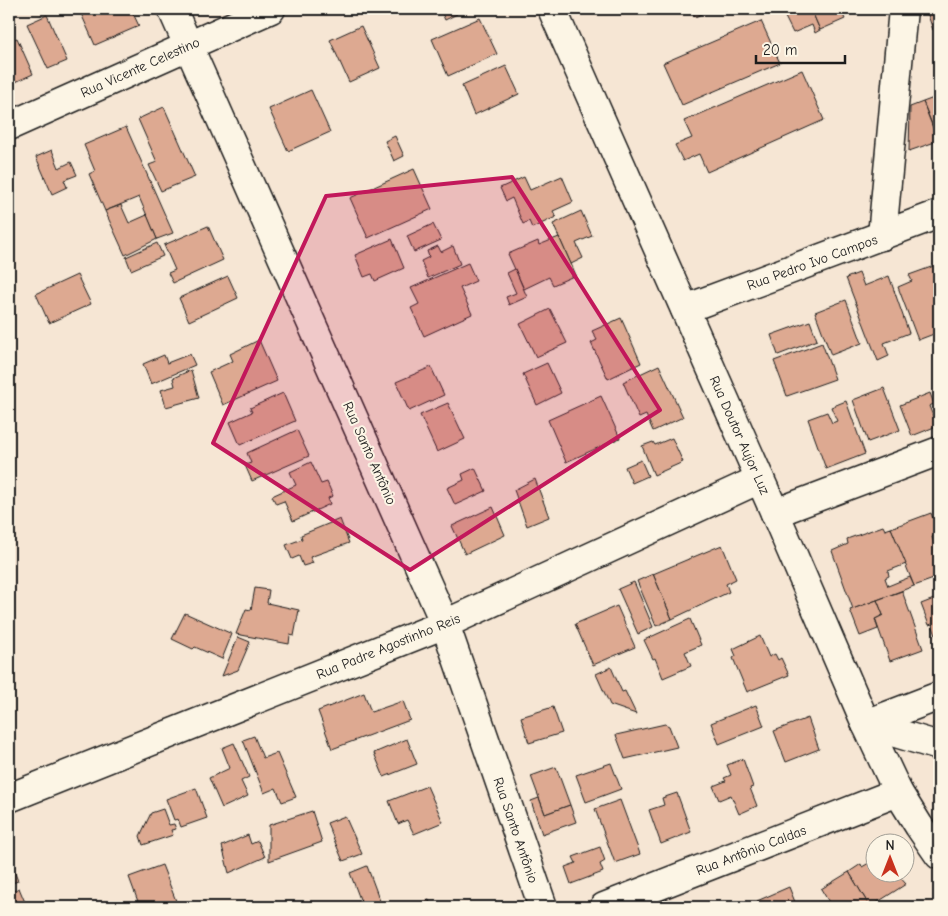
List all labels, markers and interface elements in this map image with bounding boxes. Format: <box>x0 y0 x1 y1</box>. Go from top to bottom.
scale bar <box>756 32 844 64</box>
street label: Rua Vicente Celestino <box>78 34 202 101</box>
text: 20 m <box>763 41 797 59</box>
street label: Rua Pedro Ivo Campos <box>745 231 880 294</box>
street label: Rua Doutor Aujor Luz <box>706 373 773 497</box>
street label: Rua Santo Antônio <box>339 399 400 507</box>
street label: Rua Padre Agostinho Reis <box>314 610 463 683</box>
street label: Rua Santo Antônio <box>489 775 542 885</box>
street label: Rua Antônio Caldas <box>694 822 809 879</box>
north arrow <box>866 834 916 884</box>
text: N <box>885 837 895 854</box>

